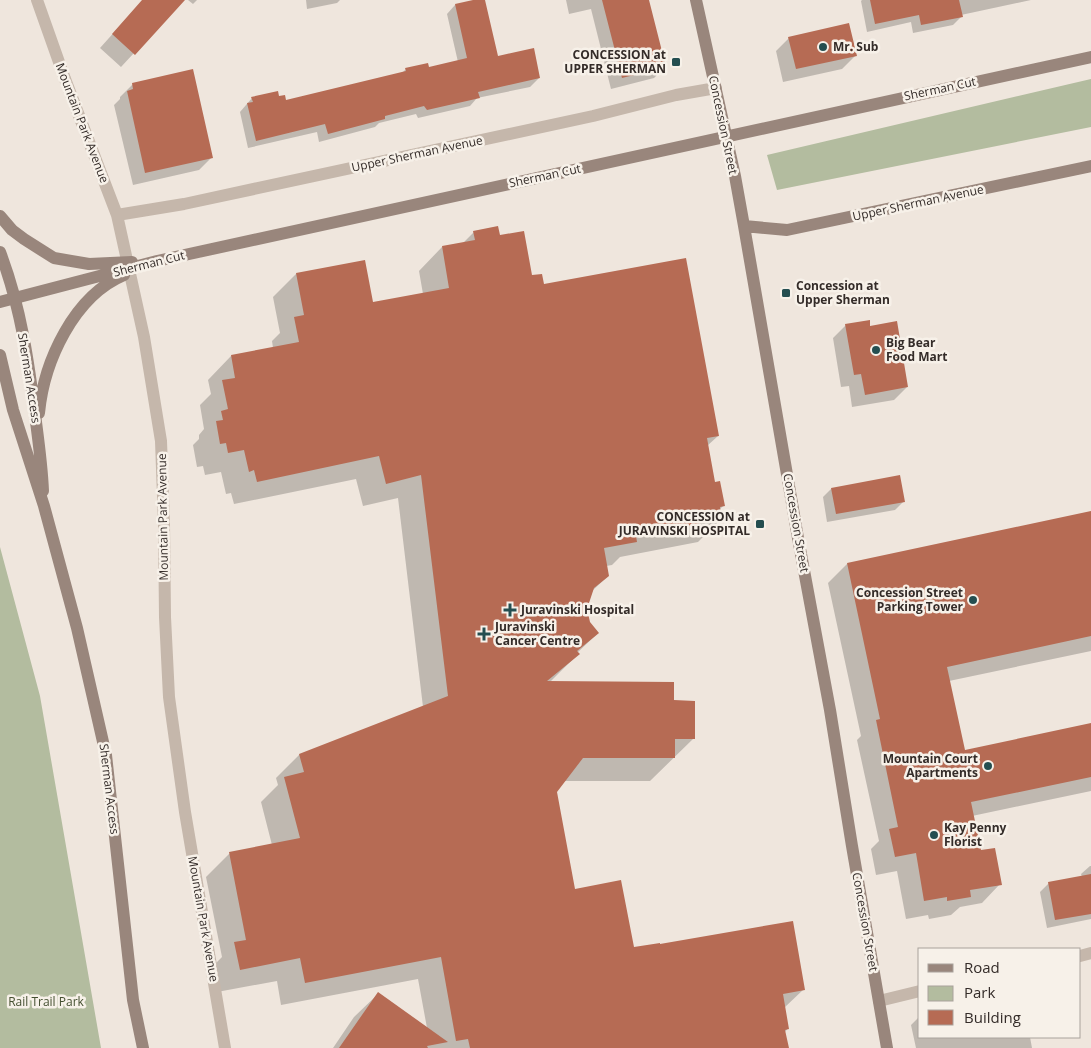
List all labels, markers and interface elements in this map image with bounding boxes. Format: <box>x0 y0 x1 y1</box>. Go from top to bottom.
place label: Mr. Sub <box>833 38 879 55</box>
marker: Mr. Sub <box>817 41 829 53</box>
place label: CONCESSION at UPPER SHERMAN <box>564 46 666 77</box>
marker: CONCESSION at UPPER SHERMAN <box>670 56 682 68</box>
street label: Mountain Park Avenue <box>52 60 113 185</box>
street label: Sherman Cut <box>902 73 977 104</box>
street label: Concession Street <box>705 74 742 176</box>
street label: Upper Sherman Avenue <box>350 131 484 176</box>
street label: Sherman Cut <box>507 160 582 191</box>
street label: Upper Sherman Avenue <box>851 180 985 225</box>
street label: Sherman Cut <box>111 246 186 281</box>
place label: Concession at Upper Sherman <box>796 277 890 308</box>
marker: Concession at Upper Sherman <box>780 287 792 299</box>
street label: Sherman Access <box>14 332 45 425</box>
place label: Big Bear Food Mart <box>886 334 947 365</box>
marker: Big Bear Food Mart <box>870 344 882 356</box>
street label: Mountain Park Avenue <box>153 453 172 581</box>
street label: Concession Street <box>779 472 814 574</box>
place label: CONCESSION at JURAVINSKI HOSPITAL <box>618 508 750 539</box>
marker: CONCESSION at JURAVINSKI HOSPITAL <box>754 518 766 530</box>
place label: Concession Street Parking Tower <box>856 584 964 615</box>
marker: Concession Street Parking Tower <box>967 594 979 606</box>
place label: Juravinski Hospital <box>520 601 634 618</box>
marker: Juravinski Hospital <box>503 603 517 617</box>
place label: Juravinski Cancer Centre <box>494 618 580 649</box>
marker: Juravinski Cancer Centre <box>477 627 491 641</box>
street label: Sherman Access <box>96 743 124 835</box>
place label: Mountain Court Apartments <box>883 750 978 781</box>
marker: Mountain Court Apartments <box>982 760 994 772</box>
place label: Kay Penny Florist <box>944 819 1007 850</box>
marker: Kay Penny Florist <box>928 829 940 841</box>
street label: Mountain Park Avenue <box>184 855 223 983</box>
street label: Concession Street <box>848 871 883 973</box>
legend <box>918 948 1081 1038</box>
text: Road <box>964 957 1000 977</box>
text: Park <box>964 982 995 1002</box>
park label: Rail Trail Park <box>8 993 85 1010</box>
text: Building <box>964 1007 1021 1027</box>

